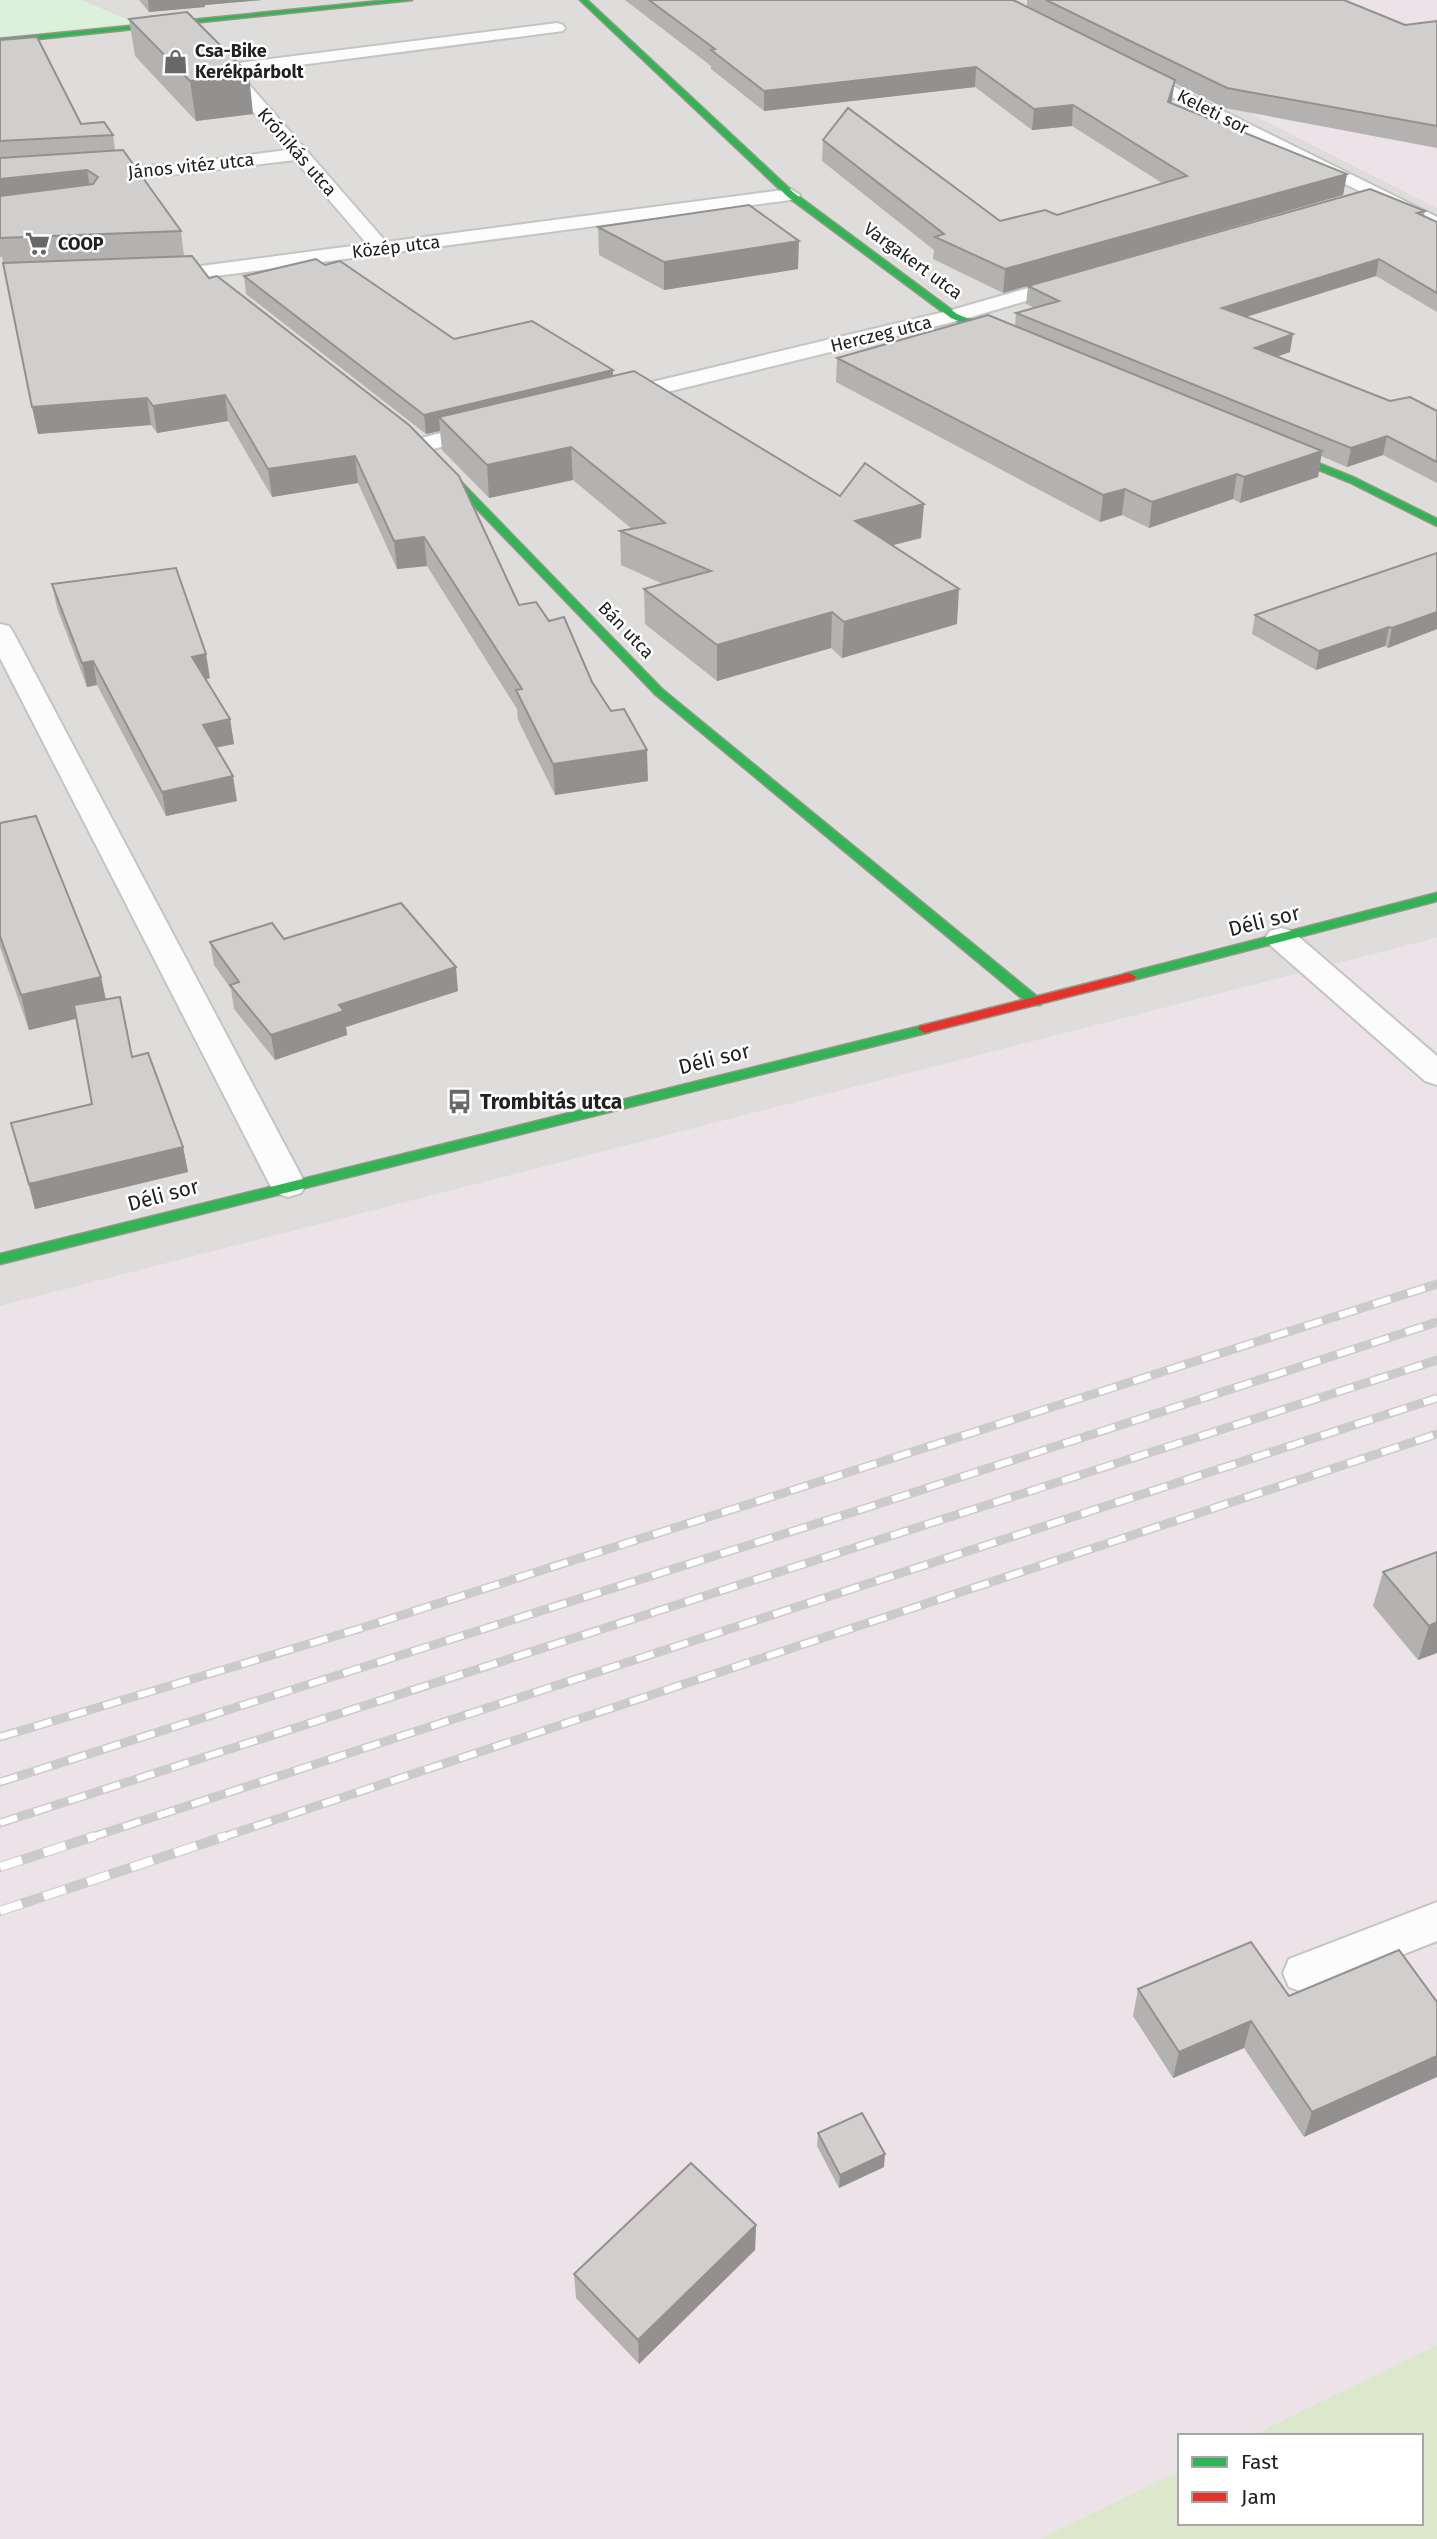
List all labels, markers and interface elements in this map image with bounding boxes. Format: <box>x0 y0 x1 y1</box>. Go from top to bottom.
place label: Csa-Bike Kerékpárbolt <box>195 40 305 83</box>
shop icon: Csa-Bike Kerékpárbolt <box>161 47 189 75</box>
street label: Keleti sor <box>1174 85 1253 139</box>
street label: Krónikás utca <box>253 103 341 201</box>
street label: János vitéz utca <box>127 148 255 184</box>
street label: Vargakert utca <box>859 218 967 304</box>
supermarket icon: COOP <box>24 230 52 258</box>
street label: Közép utca <box>351 231 441 263</box>
place label: COOP <box>58 233 104 255</box>
street label: Herczeg utca <box>828 311 934 357</box>
street label: Bán utca <box>593 597 659 663</box>
street label: Déli sor <box>1226 900 1302 942</box>
street label: Déli sor <box>676 1038 752 1080</box>
bus stop icon: Trombitás utca <box>446 1088 474 1116</box>
place label: Trombitás utca <box>480 1089 622 1115</box>
street label: Déli sor <box>124 1173 202 1217</box>
legend <box>1178 2434 1423 2525</box>
text: Fast <box>1241 2449 1279 2475</box>
text: Jam <box>1241 2484 1277 2510</box>

